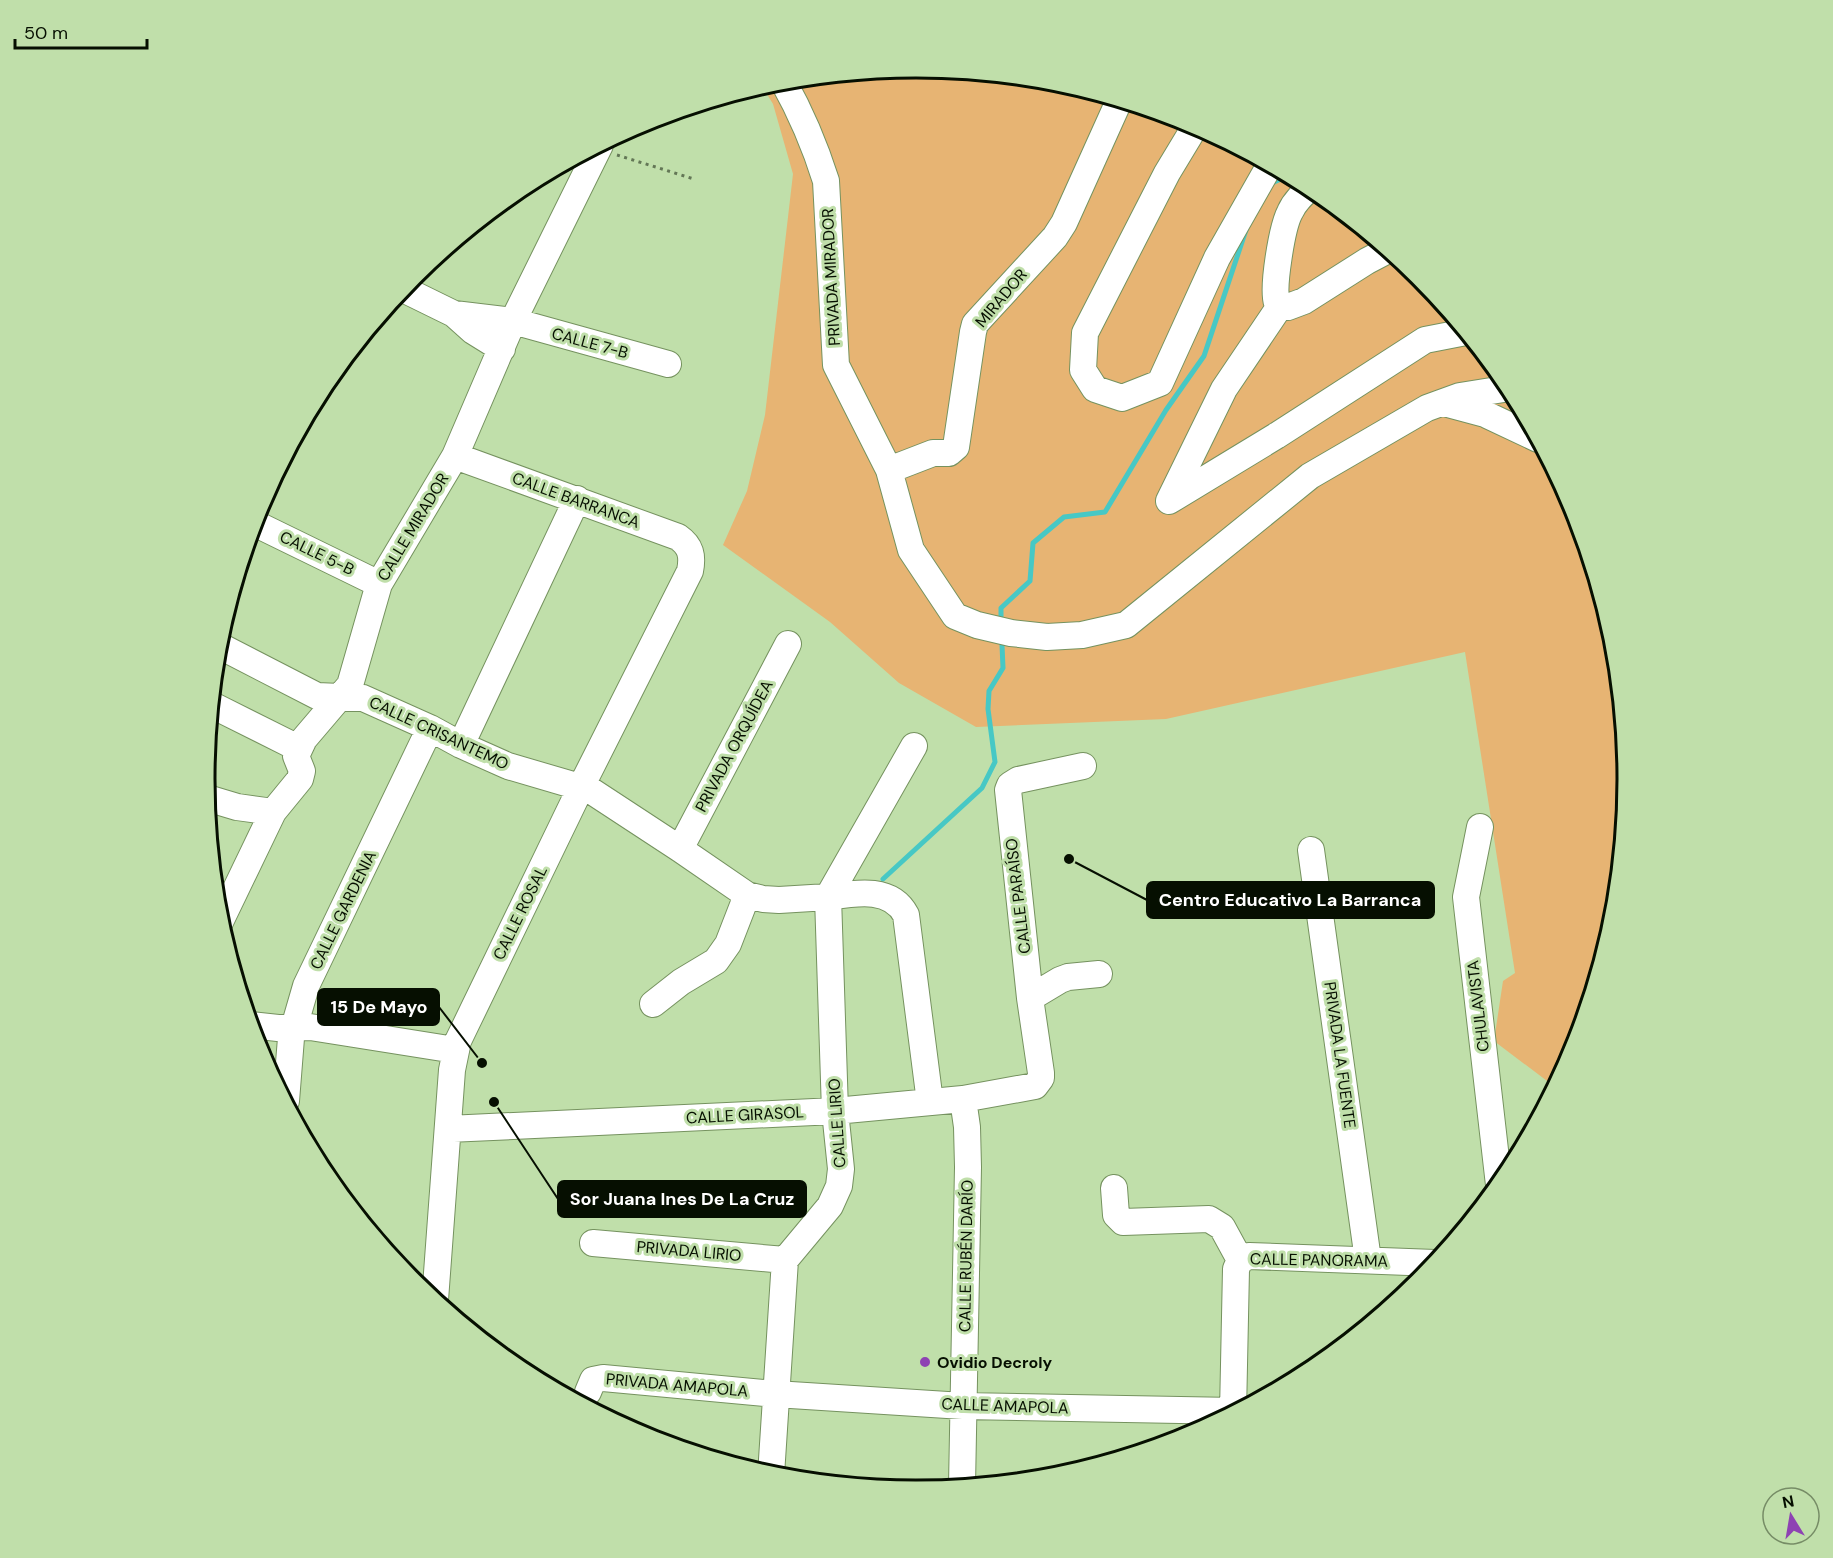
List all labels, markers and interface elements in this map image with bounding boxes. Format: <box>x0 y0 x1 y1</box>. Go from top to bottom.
scale bar <box>15 12 147 50</box>
text: 50 m <box>24 21 68 45</box>
street label: PRIVADA MIRADOR <box>817 208 845 346</box>
street label: MIRADOR <box>970 264 1032 332</box>
street label: CALLE 7-B <box>549 323 631 363</box>
street label: CALLE BARRANCA <box>509 467 643 533</box>
street label: CALLE MIRADOR <box>373 469 453 585</box>
street label: CALLE 5-B <box>276 526 358 580</box>
street label: PRIVADA ORQUÍDEA <box>690 676 778 816</box>
street label: CALLE CRISANTEMO <box>366 691 512 775</box>
street label: CALLE PARAÍSO <box>1001 837 1035 955</box>
street label: CALLE GARDENIA <box>305 847 381 973</box>
street label: CALLE ROSAL <box>488 862 552 964</box>
callout: Centro Educativo La Barranca <box>1147 882 1434 918</box>
text: Centro Educativo La Barranca <box>1159 888 1421 912</box>
street label: CHULAVISTA <box>1462 959 1494 1053</box>
street label: PRIVADA LA FUENTE <box>1319 980 1361 1130</box>
callout: 15 De Mayo <box>318 989 439 1025</box>
text: 15 De Mayo <box>330 995 428 1019</box>
street label: CALLE LIRIO <box>823 1077 851 1169</box>
street label: CALLE GIRASOL <box>685 1101 805 1129</box>
street label: CALLE RUBÉN DARÍO <box>954 1180 978 1332</box>
callout: Sor Juana Ines De La Cruz <box>558 1181 806 1217</box>
text: Sor Juana Ines De La Cruz <box>570 1187 794 1211</box>
street label: PRIVADA LIRIO <box>636 1236 742 1266</box>
street label: CALLE PANORAMA <box>1250 1248 1389 1272</box>
place label: Ovidio Decroly <box>937 1352 1052 1373</box>
marker: Ovidio Decroly <box>918 1355 932 1369</box>
street label: PRIVADA AMAPOLA <box>605 1368 749 1402</box>
street label: CALLE AMAPOLA <box>941 1393 1069 1419</box>
north arrow <box>1761 1486 1821 1546</box>
text: N <box>1781 1490 1796 1513</box>

